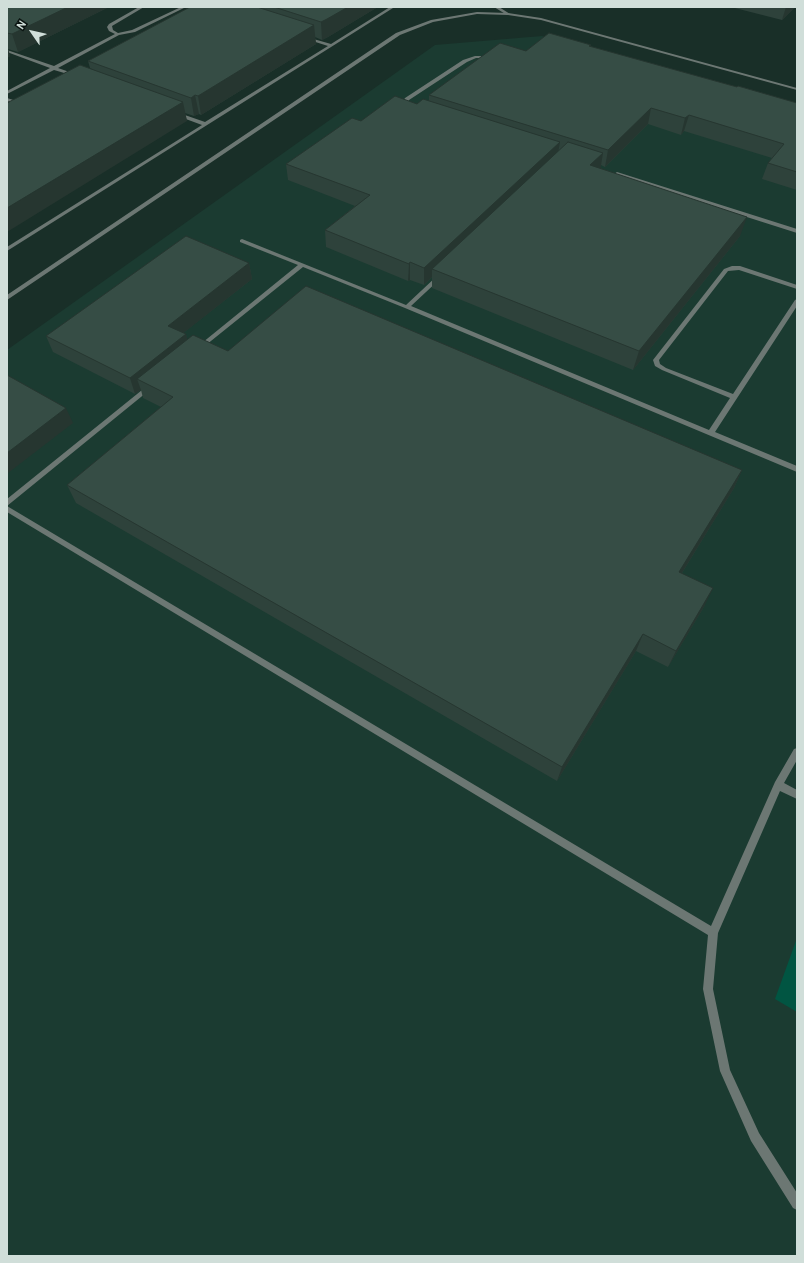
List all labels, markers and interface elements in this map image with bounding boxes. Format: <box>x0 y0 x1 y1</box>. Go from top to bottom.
north arrow <box>12 12 52 52</box>
text: N <box>14 18 30 32</box>

